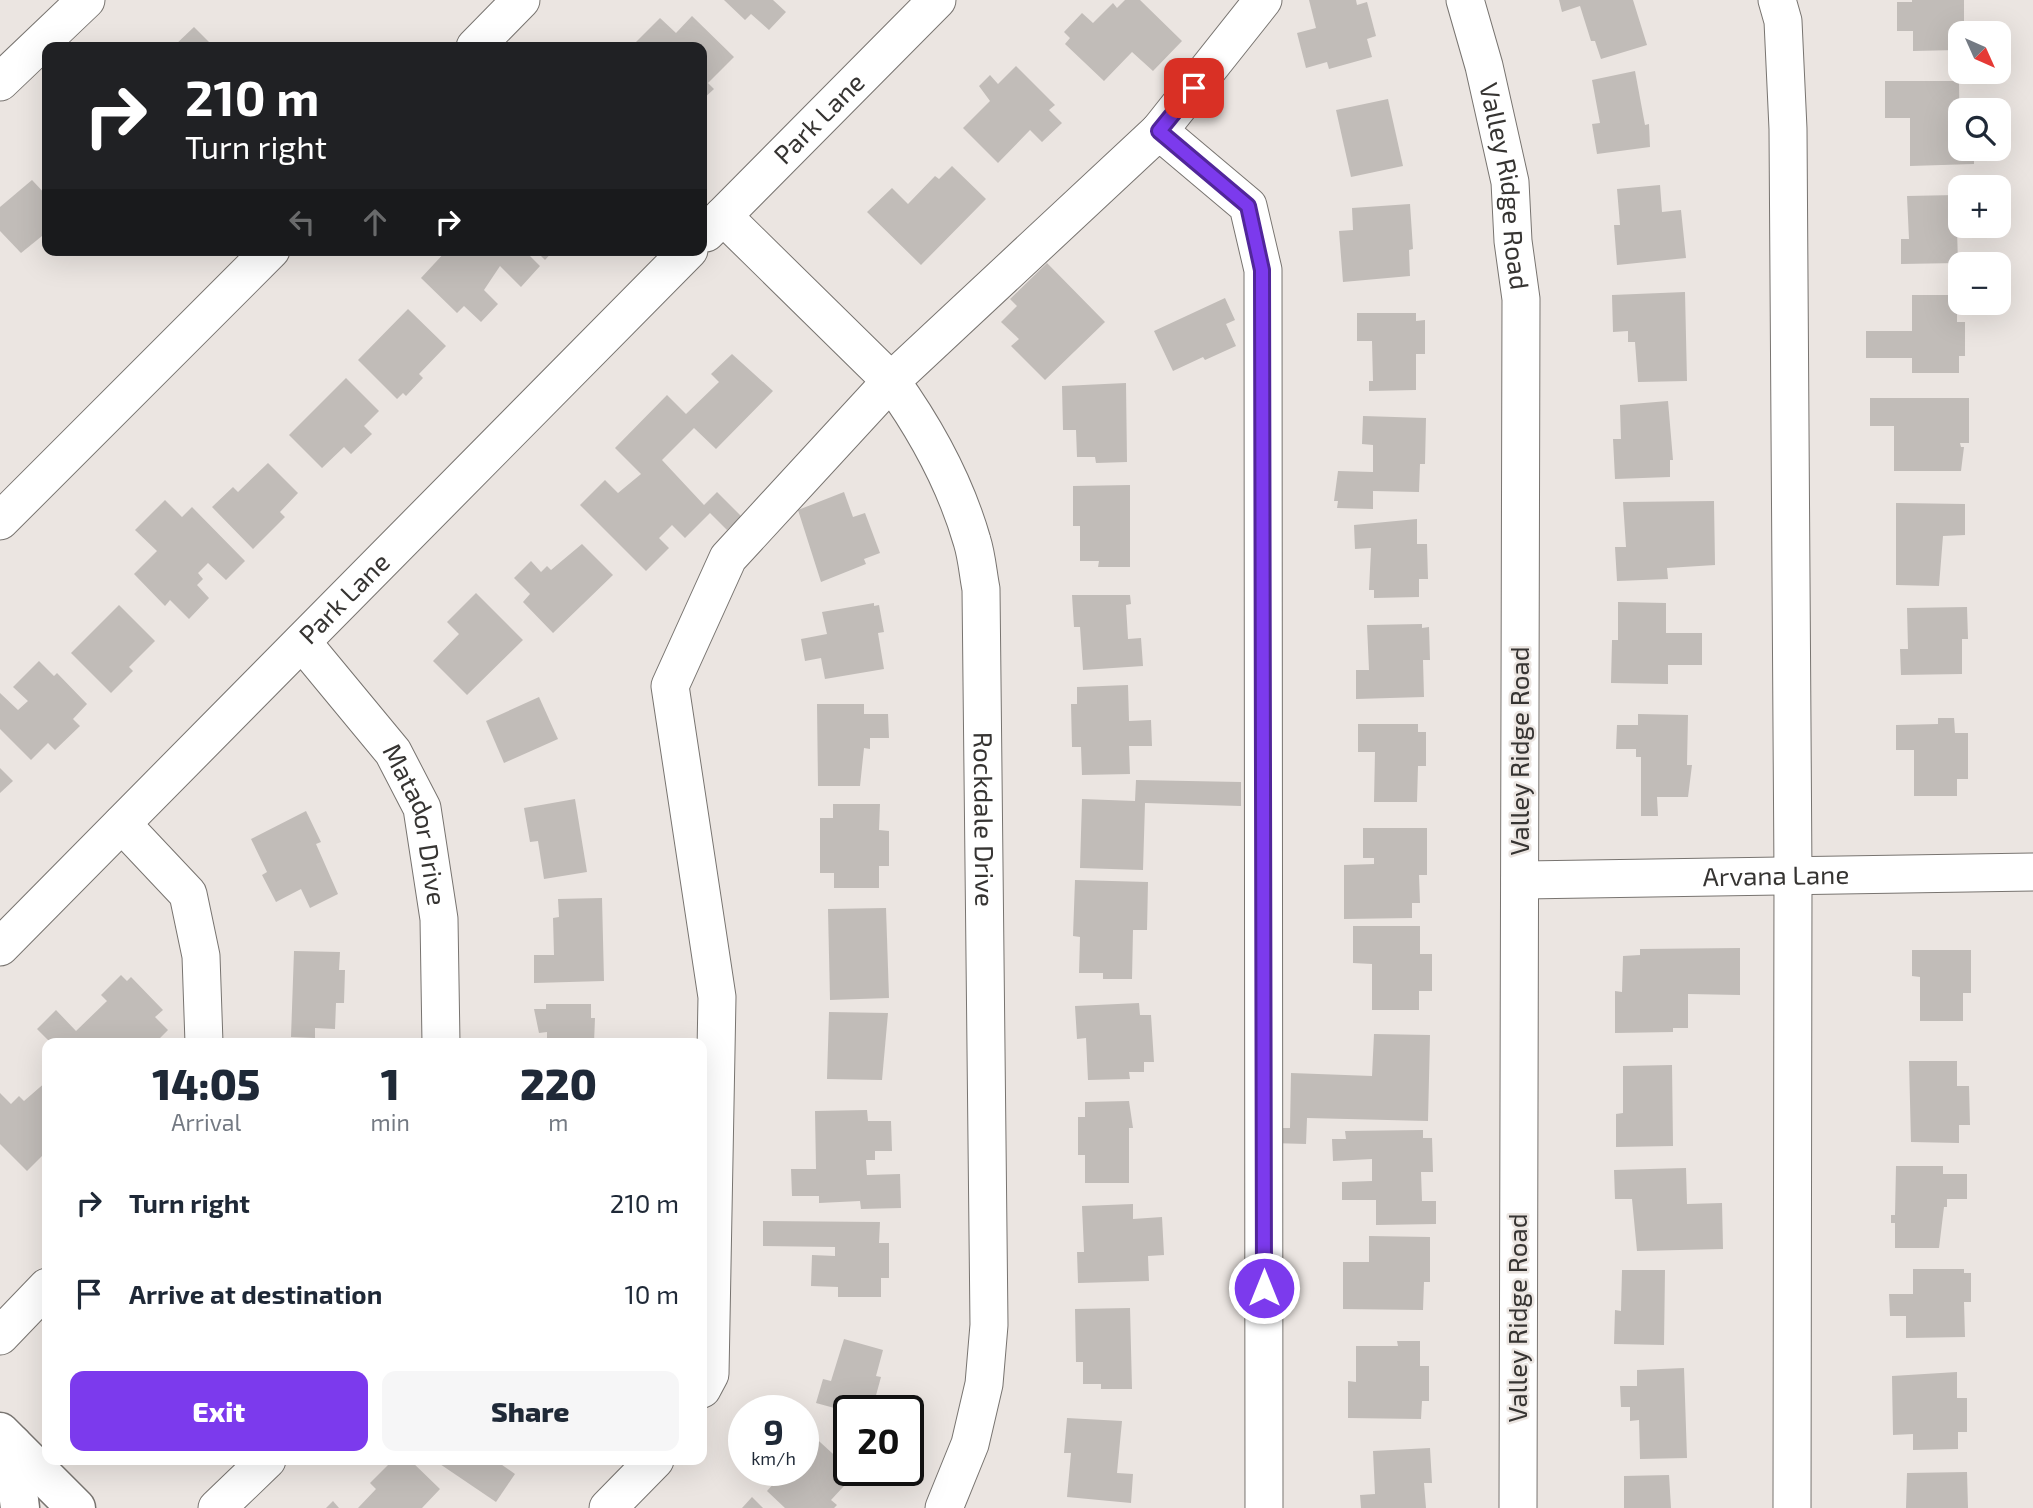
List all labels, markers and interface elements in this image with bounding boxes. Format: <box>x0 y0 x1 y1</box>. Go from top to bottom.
north arrow <box>1948 21 2011 84</box>
map controls <box>1948 21 2011 315</box>
pin <box>1164 58 1224 118</box>
street label: Park Lane <box>767 66 870 170</box>
text: 210 m <box>185 67 319 126</box>
icon: arrive <box>1175 69 1213 107</box>
icon: right <box>70 70 161 161</box>
street label: Valley Ridge Road <box>1474 80 1537 291</box>
button: search <box>1948 98 2011 161</box>
text: Turn right <box>185 127 327 165</box>
button: + <box>1948 175 2011 238</box>
icon: left <box>283 203 321 241</box>
icon: ahead <box>356 203 394 241</box>
icon: right <box>429 203 467 241</box>
button: − <box>1948 252 2011 315</box>
street label: Park Lane <box>292 546 395 649</box>
street label: Valley Ridge Road <box>1503 646 1534 856</box>
street label: Rockdale Drive <box>969 732 1001 907</box>
street label: Matador Drive <box>377 738 454 907</box>
street label: Arvana Lane <box>1702 858 1849 891</box>
text: 14:05 <box>152 1058 260 1108</box>
text: 1 <box>381 1058 400 1108</box>
text: 220 <box>520 1058 597 1108</box>
text: Arrival <box>171 1108 241 1136</box>
text: min <box>371 1108 410 1136</box>
text: m <box>548 1108 568 1136</box>
icon: right <box>70 1184 108 1222</box>
text: Turn right <box>129 1187 250 1218</box>
text: 210 m <box>610 1187 679 1218</box>
street label: Valley Ridge Road <box>1501 1213 1532 1423</box>
position arrow <box>1227 1251 1301 1325</box>
icon: arrive <box>70 1275 108 1313</box>
text: Arrive at destination <box>129 1278 382 1309</box>
text: 10 m <box>624 1278 679 1309</box>
button: Exit <box>70 1371 368 1451</box>
button: Share <box>382 1371 679 1451</box>
speed limit sign: 20 <box>833 1395 924 1486</box>
text: 9 <box>763 1410 784 1452</box>
text: km/h <box>751 1447 796 1469</box>

